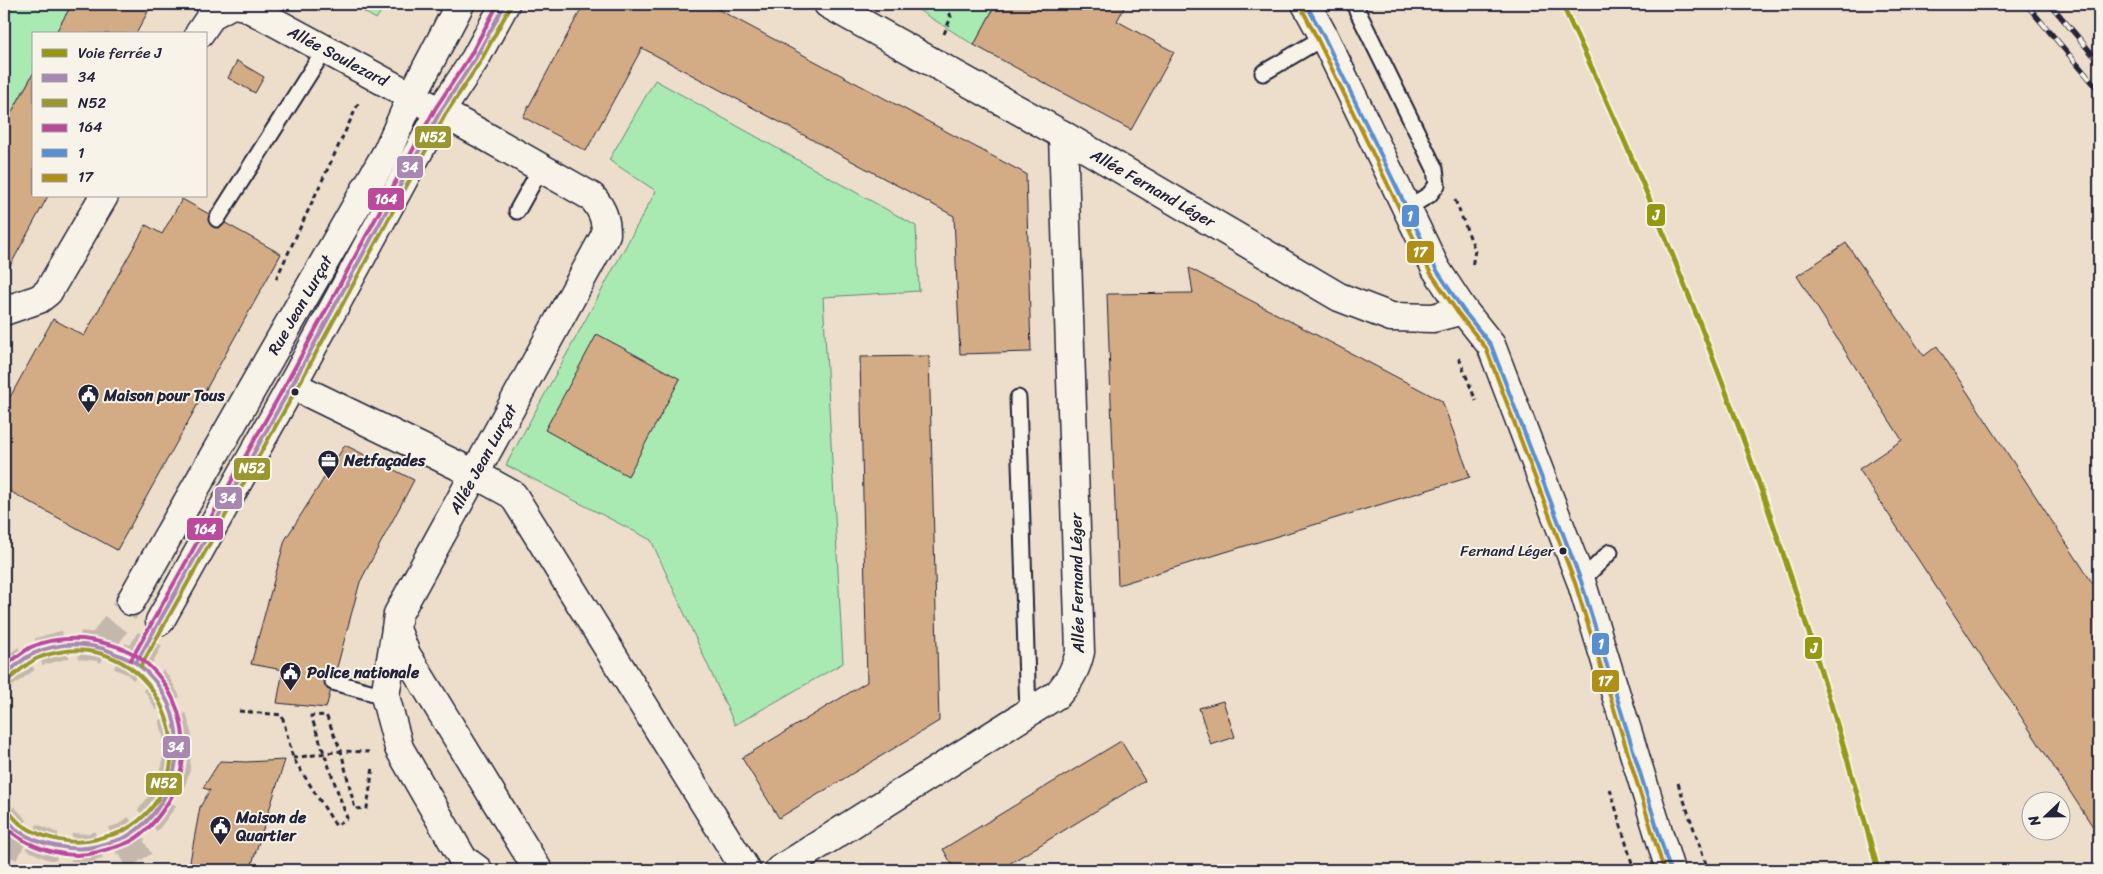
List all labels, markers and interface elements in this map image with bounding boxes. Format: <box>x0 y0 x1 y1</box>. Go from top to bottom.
street label: Allée Soulezard <box>282 17 395 95</box>
legend <box>32 32 208 198</box>
text: Voie ferrée J <box>78 40 163 66</box>
text: 34 <box>78 64 96 90</box>
text: N52 <box>78 90 107 116</box>
text: 164 <box>78 114 102 140</box>
line badge: N52 <box>414 125 452 149</box>
text: N52 <box>419 125 447 150</box>
text: 1 <box>78 140 84 166</box>
street label: Allée Fernand Léger <box>1084 140 1222 236</box>
line badge: 34 <box>396 155 424 179</box>
text: 34 <box>401 155 418 180</box>
text: 17 <box>78 164 94 190</box>
line badge: 164 <box>367 187 405 211</box>
text: 164 <box>375 187 398 212</box>
line badge: J <box>1646 203 1666 227</box>
text: J <box>1652 203 1661 228</box>
line badge: 1 <box>1401 204 1420 228</box>
text: 1 <box>1407 204 1413 229</box>
line badge: 17 <box>1406 240 1435 264</box>
text: 17 <box>1413 240 1428 265</box>
street label: Rue Jean Lurçat <box>260 249 341 361</box>
place label: Maison pour Tous <box>103 381 225 410</box>
public building icon: Maison pour Tous <box>76 383 100 414</box>
unlabelled marker <box>290 387 300 397</box>
street label: Allée Jean Lurçat <box>440 398 525 520</box>
place label: Netfaçades <box>343 446 426 475</box>
office icon: Netfaçades <box>316 448 340 479</box>
text: N52 <box>238 456 266 481</box>
line badge: N52 <box>233 457 271 481</box>
line badge: 34 <box>214 486 243 510</box>
text: 34 <box>219 486 236 511</box>
street label: Allée Fernand Léger <box>1061 511 1093 654</box>
line badge: 164 <box>186 517 224 541</box>
text: 164 <box>194 517 217 542</box>
place label: Fernand Léger <box>1460 538 1555 564</box>
marker: Fernand Léger <box>1558 546 1568 556</box>
line badge: 1 <box>1591 632 1610 656</box>
text: 1 <box>1598 632 1604 657</box>
line badge: J <box>1804 636 1823 660</box>
text: J <box>1810 636 1819 661</box>
place label: Police nationale <box>307 658 420 687</box>
public building icon: Police nationale <box>279 660 303 691</box>
line badge: 17 <box>1591 669 1620 693</box>
text: 17 <box>1598 669 1613 694</box>
line badge: 34 <box>162 735 191 759</box>
text: 34 <box>167 735 184 760</box>
text: N52 <box>150 771 178 796</box>
line badge: N52 <box>145 772 183 796</box>
north arrow <box>2020 792 2070 842</box>
place label: Maison de Quartier <box>235 803 307 850</box>
text: N <box>2021 811 2048 831</box>
public building icon: Maison de Quartier <box>208 814 232 845</box>

